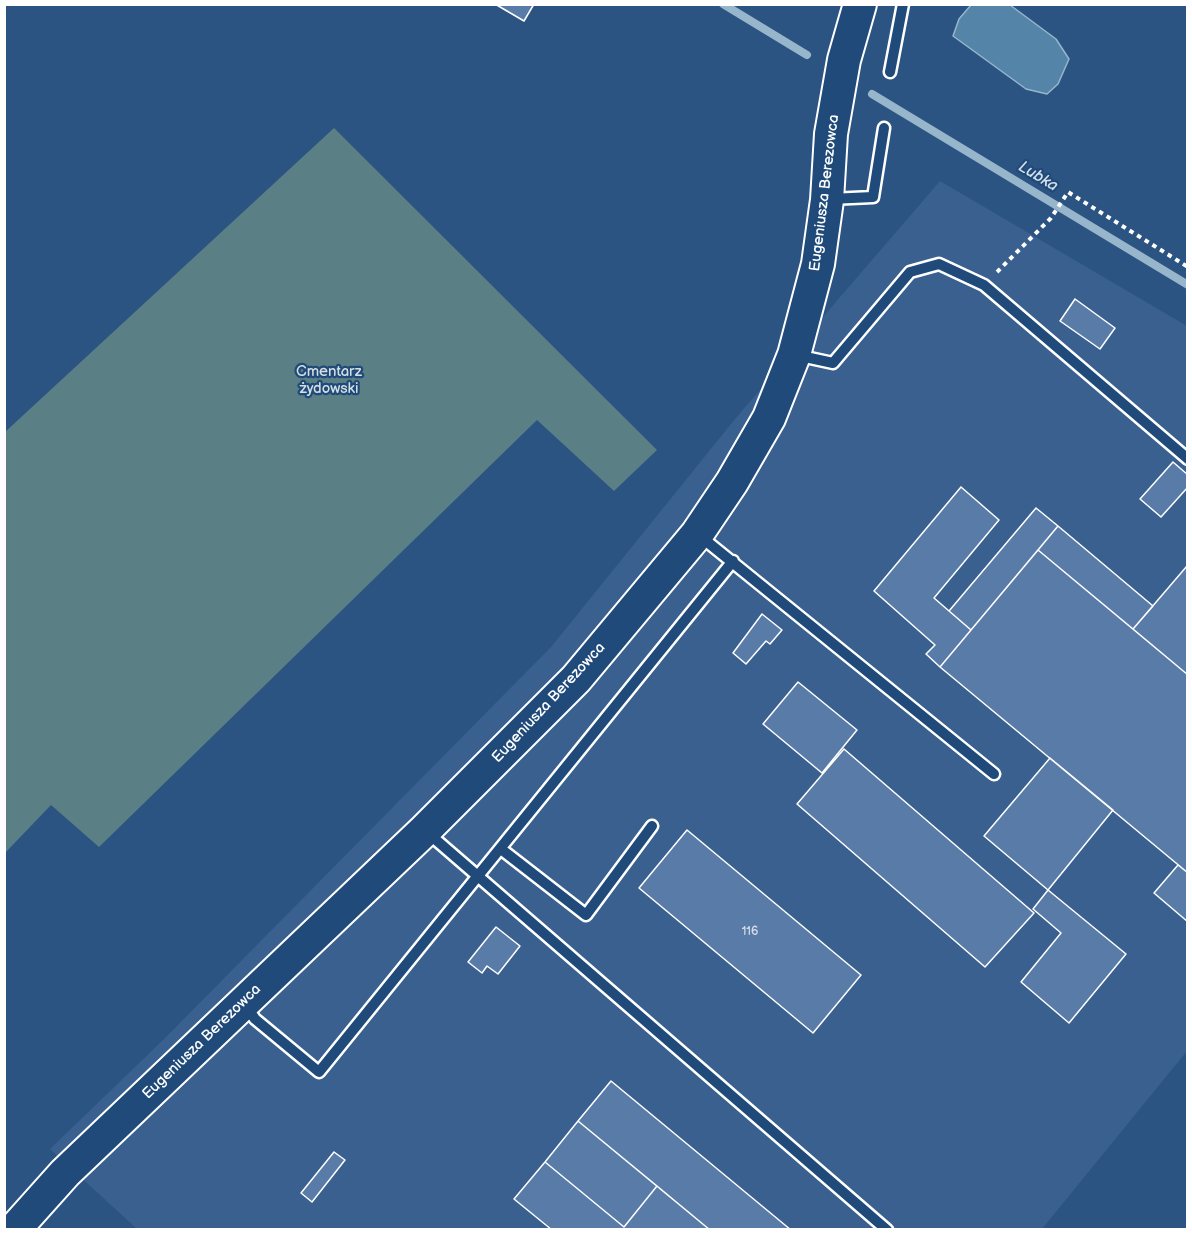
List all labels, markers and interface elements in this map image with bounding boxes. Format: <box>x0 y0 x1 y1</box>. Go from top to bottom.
street label: Eugeniusza Berezowca <box>806 114 844 272</box>
water label: Lubka <box>1015 158 1061 196</box>
park label: Cmentarz żydowski <box>296 363 362 398</box>
street label: Eugeniusza Berezowca <box>489 639 609 767</box>
house number: 116 <box>742 925 758 939</box>
street label: Eugeniusza Berezowca <box>139 981 265 1103</box>

